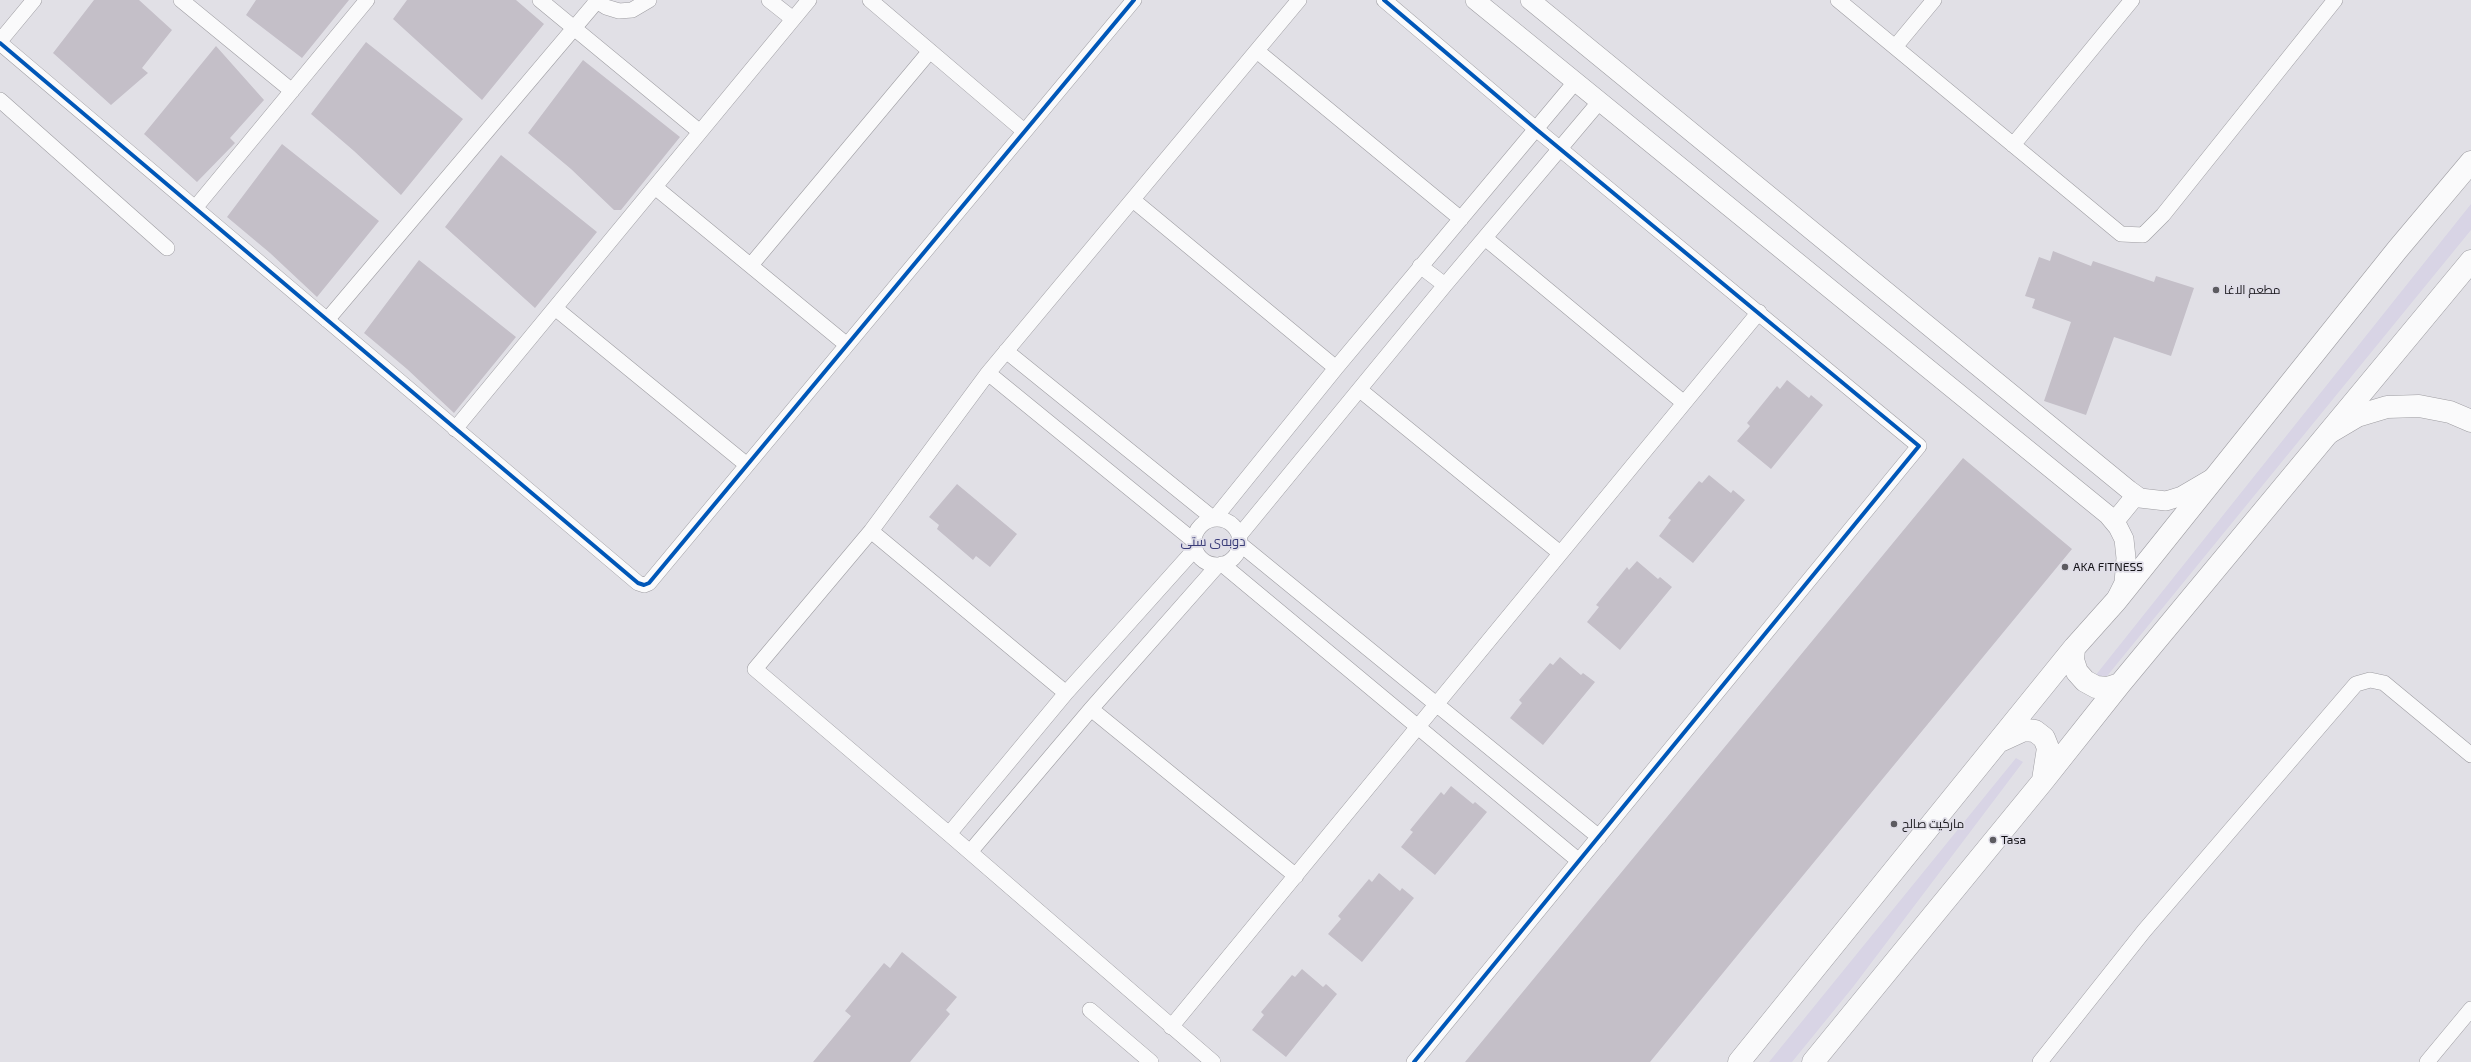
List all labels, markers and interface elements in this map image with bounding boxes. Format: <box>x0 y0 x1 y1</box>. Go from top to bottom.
place label: مطعم الاغا <box>2224 283 2281 297</box>
marker: مطعم الاغا <box>2211 285 2221 295</box>
district label: دوبه‌ی ستی <box>1181 534 1245 550</box>
place label: AKA FITNESS <box>2073 560 2143 574</box>
marker: AKA FITNESS <box>2060 562 2070 572</box>
place label: ماركيت صالح <box>1902 817 1964 831</box>
marker: ماركيت صالح <box>1889 819 1899 829</box>
place label: Tasa <box>2001 833 2026 847</box>
marker: Tasa <box>1988 835 1998 845</box>

